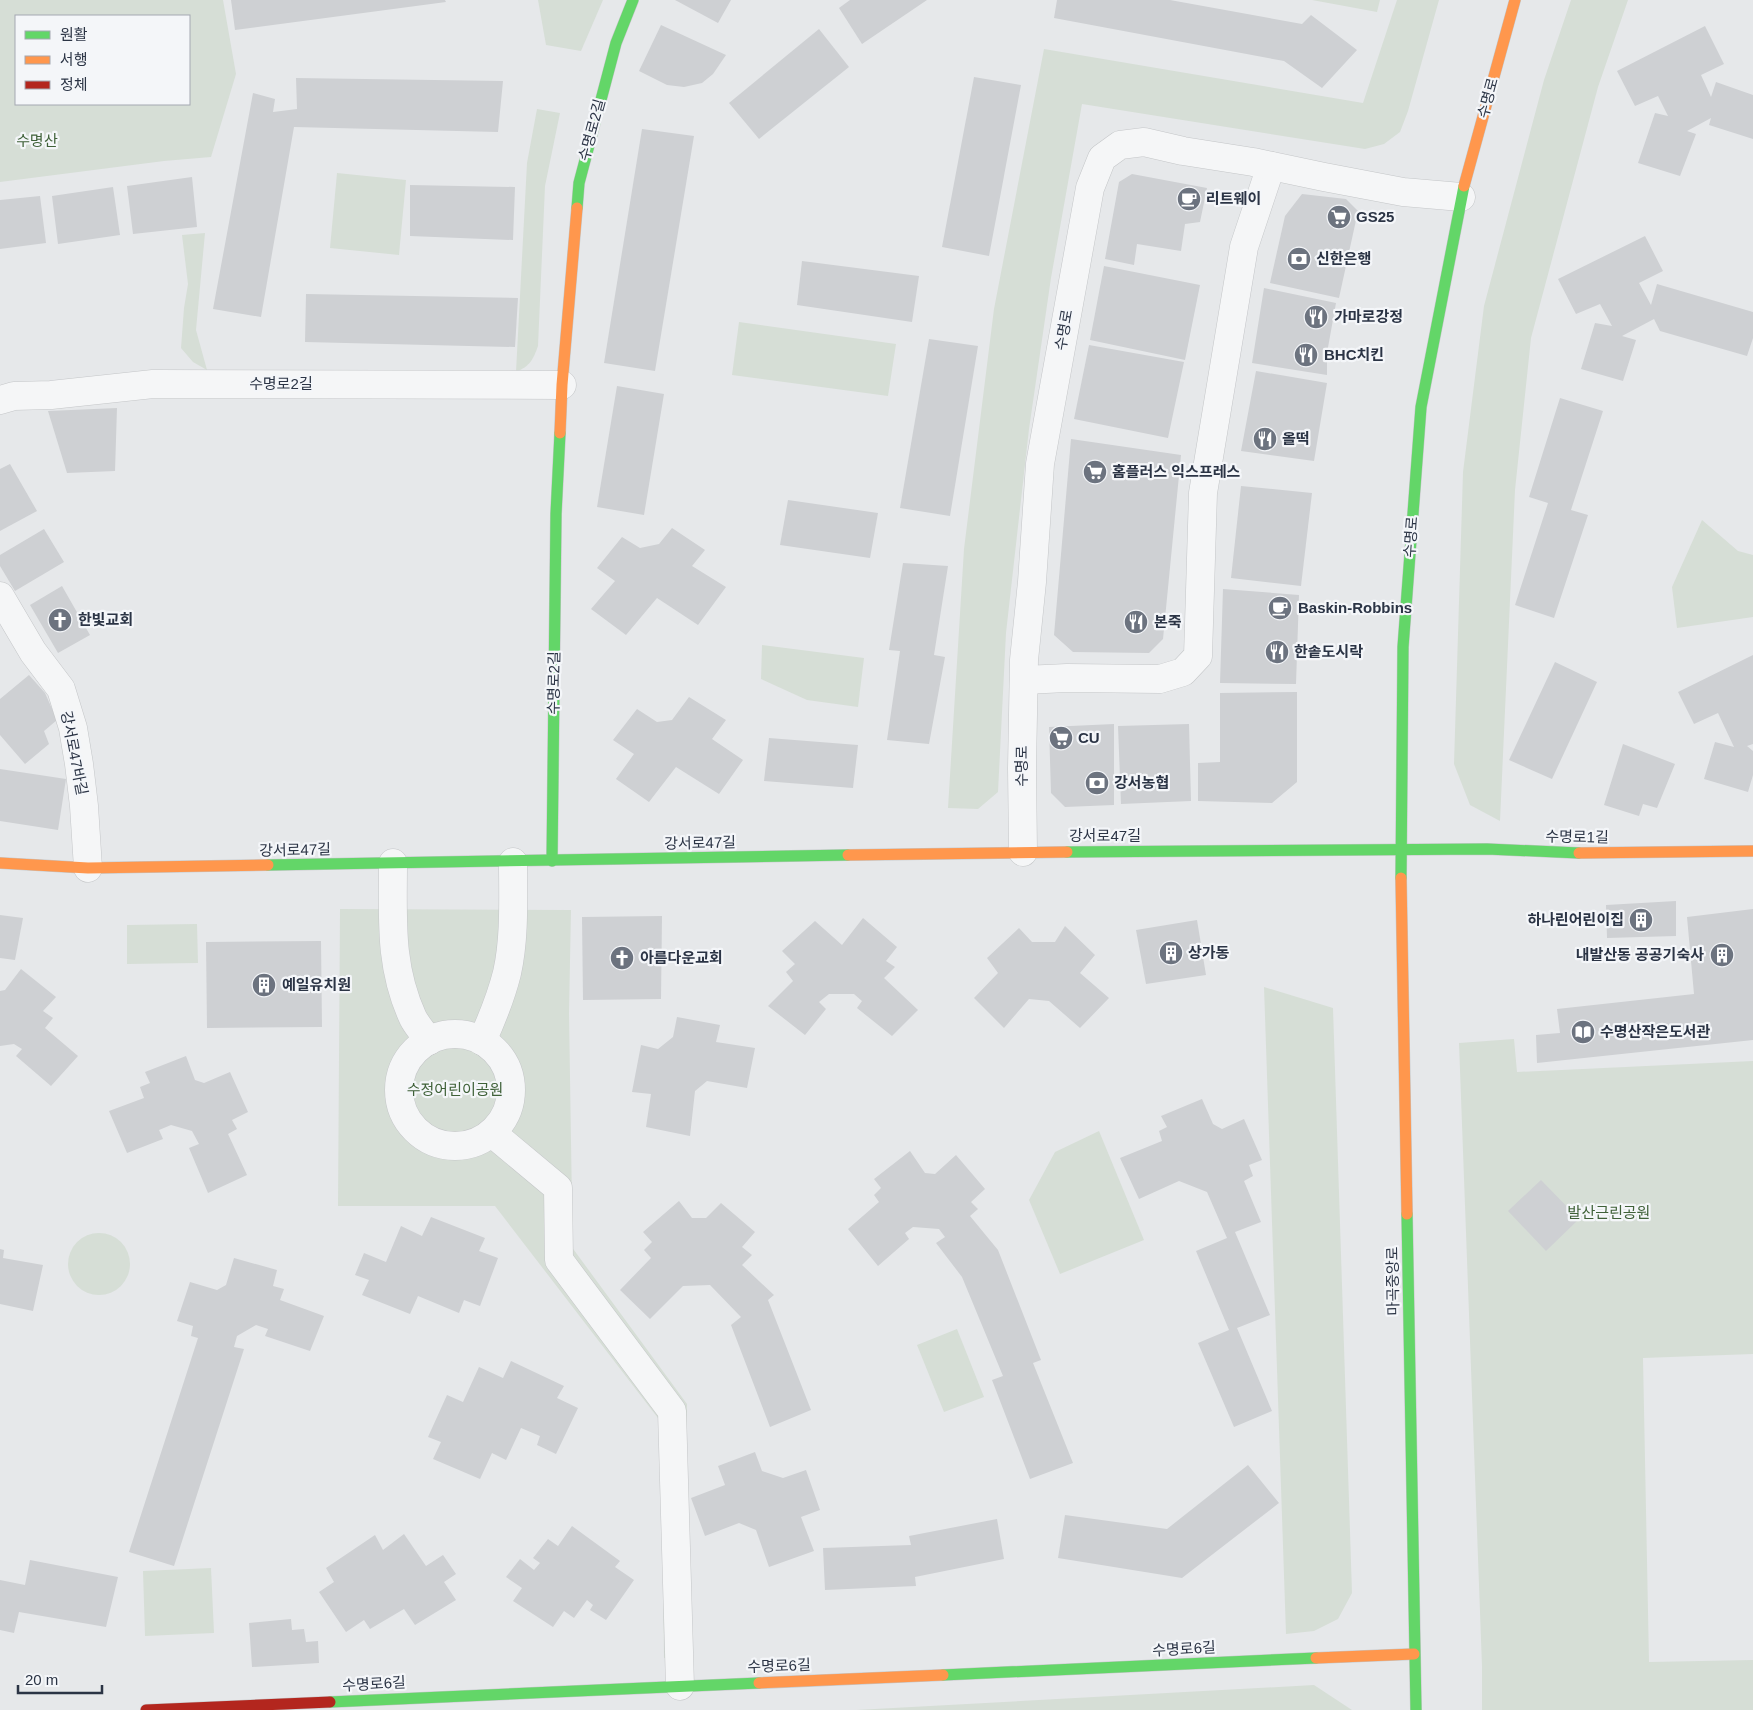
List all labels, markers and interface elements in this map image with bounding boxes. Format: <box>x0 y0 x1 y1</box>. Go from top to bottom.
legend <box>15 15 190 105</box>
text: 원활 <box>60 26 88 43</box>
text: 서행 <box>60 51 88 68</box>
text: 정체 <box>60 76 88 93</box>
street label: 수명로 <box>1474 76 1501 120</box>
street label: 수명로2길 <box>575 97 608 163</box>
park label: 수명산 <box>16 132 58 149</box>
cafe icon: 리트웨이 <box>1176 186 1202 212</box>
place label: 리트웨이 <box>1206 190 1261 207</box>
supermarket icon: GS25 <box>1326 204 1352 230</box>
place label: GS25 <box>1356 208 1394 225</box>
bank icon: 신한은행 <box>1286 246 1312 272</box>
place label: 신한은행 <box>1316 250 1371 267</box>
restaurant icon: 가마로강정 <box>1303 304 1329 330</box>
street label: 수명로 <box>1052 308 1075 352</box>
place label: 가마로강정 <box>1334 308 1403 325</box>
restaurant icon: BHC치킨 <box>1293 342 1319 368</box>
place label: BHC치킨 <box>1324 346 1384 363</box>
street label: 수명로2길 <box>249 375 313 392</box>
restaurant icon: 올떡 <box>1252 426 1278 452</box>
place label: 올떡 <box>1282 430 1310 447</box>
supermarket icon: 홈플러스 익스프레스 <box>1082 459 1108 485</box>
place label: 홈플러스 익스프레스 <box>1112 463 1241 480</box>
street label: 수명로 <box>1401 516 1420 558</box>
cafe icon: Baskin-Robbins <box>1267 595 1293 621</box>
place label: Baskin-Robbins <box>1298 599 1412 616</box>
church icon: 한빛교회 <box>47 607 73 633</box>
restaurant icon: 본죽 <box>1123 609 1149 635</box>
place label: 한빛교회 <box>78 611 133 628</box>
place label: 본죽 <box>1154 613 1182 630</box>
restaurant icon: 한솥도시락 <box>1264 639 1290 665</box>
place label: 한솥도시락 <box>1294 643 1363 660</box>
street label: 수명로2길 <box>544 651 563 715</box>
street label: 강서로47바길 <box>58 709 91 797</box>
supermarket icon: CU <box>1048 725 1074 751</box>
place label: CU <box>1078 729 1100 746</box>
street label: 수명로 <box>1013 745 1030 787</box>
bank icon: 강서농협 <box>1084 770 1110 796</box>
place label: 강서농협 <box>1114 774 1169 791</box>
street label: 강서로47길 <box>1069 827 1141 844</box>
street label: 수명로1길 <box>1545 827 1609 846</box>
street label: 강서로47길 <box>664 833 736 852</box>
street label: 강서로47길 <box>259 840 331 859</box>
building icon: 하나린어린이집 <box>1628 907 1654 933</box>
place label: 하나린어린이집 <box>1527 911 1624 928</box>
building icon: 상가동 <box>1158 940 1184 966</box>
building icon: 내발산동 공공기숙사 <box>1709 942 1735 968</box>
place label: 상가동 <box>1188 944 1230 961</box>
church icon: 아름다운교회 <box>609 945 635 971</box>
place label: 내발산동 공공기숙사 <box>1576 946 1704 963</box>
place label: 아름다운교회 <box>640 949 723 966</box>
building icon: 예일유치원 <box>251 972 277 998</box>
place label: 예일유치원 <box>282 976 351 993</box>
library icon: 수명산작은도서관 <box>1570 1019 1596 1045</box>
place label: 수명산작은도서관 <box>1600 1023 1711 1040</box>
park label: 수정어린이공원 <box>407 1081 503 1098</box>
park label: 발산근린공원 <box>1568 1204 1650 1221</box>
street label: 마곡중앙로 <box>1383 1246 1402 1316</box>
street label: 수명로6길 <box>1152 1638 1216 1659</box>
street label: 수명로6길 <box>747 1656 811 1675</box>
scale bar <box>18 1662 101 1694</box>
text: 20 m <box>25 1671 58 1688</box>
street label: 수명로6길 <box>342 1673 406 1694</box>

